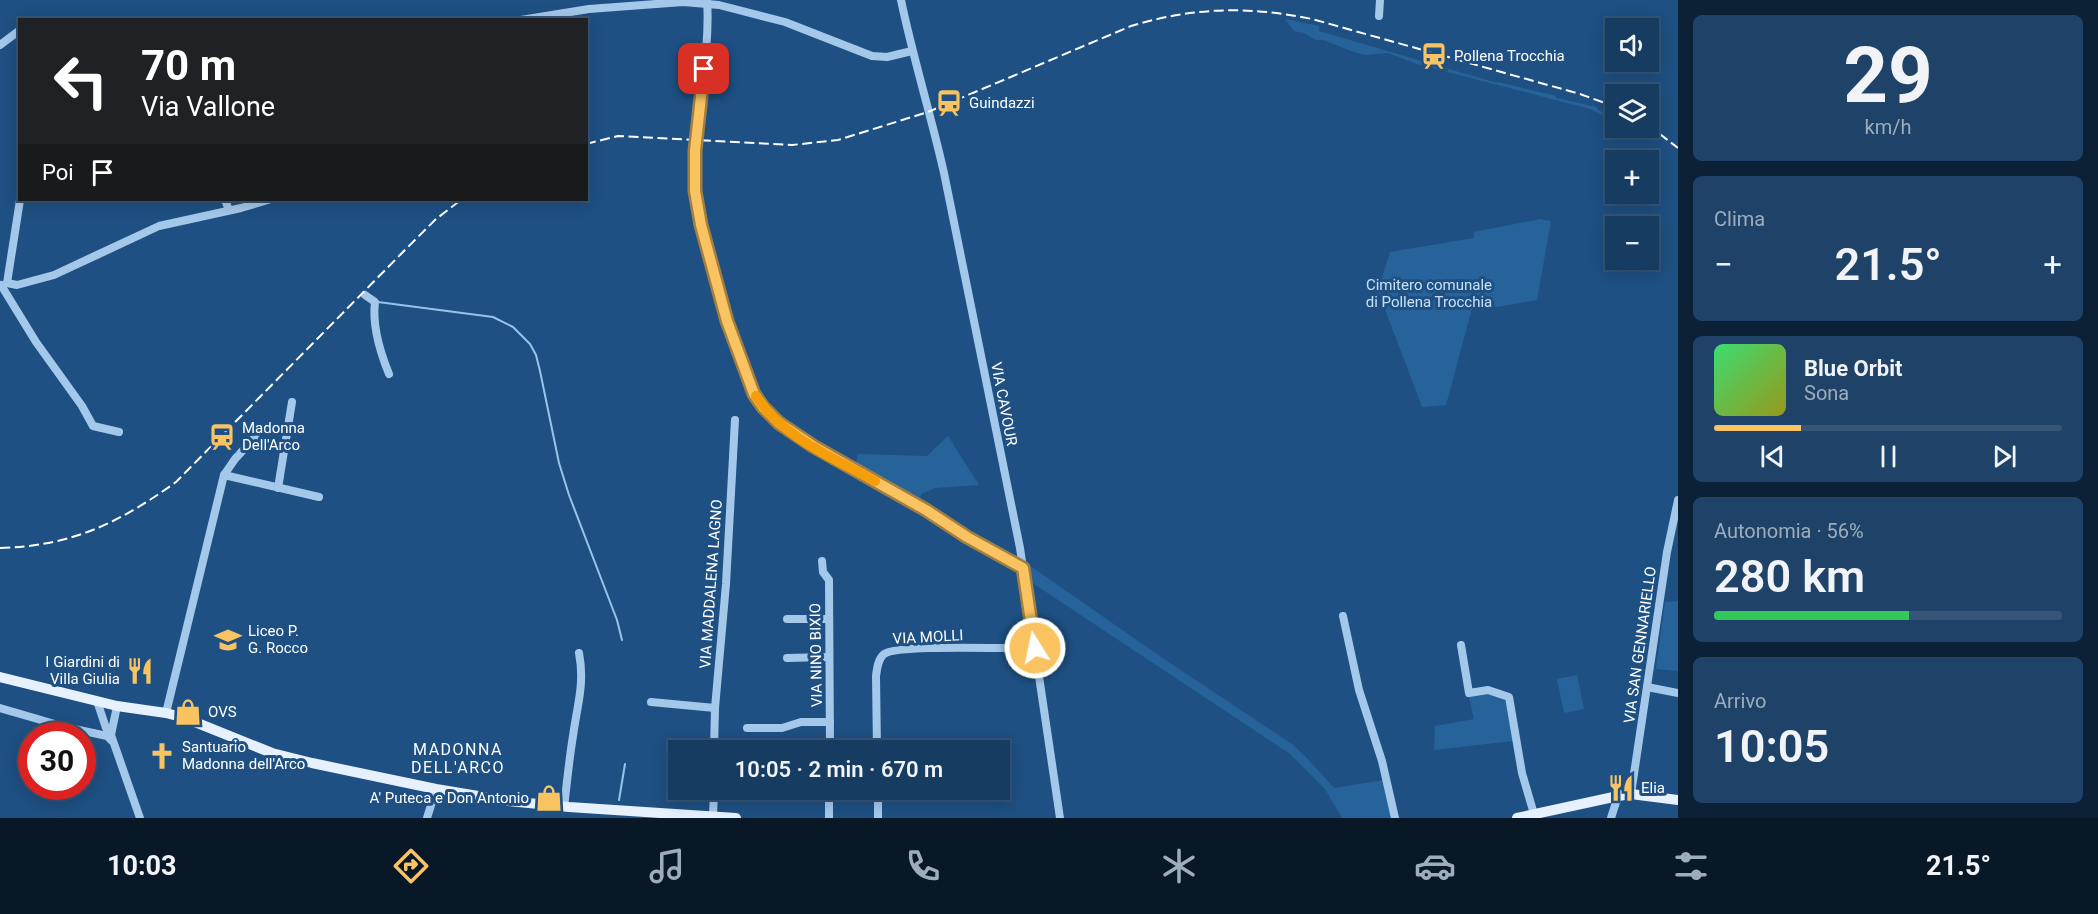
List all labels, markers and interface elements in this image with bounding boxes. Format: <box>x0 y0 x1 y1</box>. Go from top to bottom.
map controls <box>1605 18 1659 270</box>
button: sound <box>1605 18 1659 72</box>
text: 29 <box>1843 30 1933 121</box>
text: 70 m <box>141 41 236 90</box>
station icon: Pollena Trocchia <box>1419 41 1449 71</box>
icon: left <box>42 42 120 120</box>
pin <box>678 43 729 94</box>
place label: Pollena Trocchia <box>1454 47 1565 65</box>
icon: arrive <box>687 52 720 85</box>
button: layers <box>1605 84 1659 138</box>
station icon: Guindazzi <box>934 88 964 118</box>
text: Via Vallone <box>141 91 275 123</box>
place label: Guindazzi <box>969 94 1035 112</box>
text: km/h <box>1865 115 1911 139</box>
button: + <box>1605 150 1659 204</box>
icon: arrive <box>86 156 119 189</box>
text: Poi <box>42 160 74 185</box>
text: Clima <box>1714 207 1765 231</box>
button: − <box>1605 216 1659 270</box>
text: 21.5° <box>1834 238 1942 291</box>
text: − <box>1714 245 1733 284</box>
text: + <box>2043 245 2062 284</box>
park label: Cimitero comunale di Pollena Trocchia <box>1366 276 1492 311</box>
text: Blue Orbit <box>1804 356 1902 381</box>
street label: VIA CAVOUR <box>987 361 1021 447</box>
text: Sona <box>1804 381 1849 405</box>
place label: Madonna Dell'Arco <box>242 419 305 454</box>
station icon: Madonna Dell'Arco <box>207 422 237 452</box>
icon: previous <box>1756 440 1789 473</box>
icon: pause <box>1872 440 1905 473</box>
icon: next <box>1988 440 2021 473</box>
street label: VIA MADDALENA LAGNO <box>696 499 726 669</box>
text: Autonomia · 56% <box>1714 519 1864 543</box>
text: 280 km <box>1714 550 1865 603</box>
street label: VIA SAN GENNARIELLO <box>1620 565 1660 725</box>
street label: VIA NINO BIXIO <box>806 603 826 707</box>
position arrow <box>1003 616 1067 680</box>
place label: Liceo P. G. Rocco <box>248 622 308 657</box>
school or university icon: Liceo P. G. Rocco <box>213 625 243 655</box>
street label: VIA MOLLI <box>892 626 964 648</box>
place label: I Giardini di Villa Giulia <box>45 653 120 688</box>
restaurant icon: I Giardini di Villa Giulia <box>125 656 155 686</box>
text: Arrivo <box>1714 689 1766 713</box>
shop icon: OVS <box>173 697 203 727</box>
place label: OVS <box>208 703 237 721</box>
text: 10:05 <box>1714 720 1829 773</box>
speed limit sign: 30 <box>18 722 96 800</box>
place label: Santuario Madonna dell'Arco <box>182 738 305 773</box>
district label: MADONNA DELL'ARCO <box>411 740 505 777</box>
church icon: Santuario Madonna dell'Arco <box>147 741 177 771</box>
text: 10:05 · 2 min · 670 m <box>735 757 943 782</box>
restaurant icon: Elia <box>1606 773 1636 803</box>
place label: Elia <box>1641 779 1665 797</box>
shop icon: A' Puteca e Don Antonio <box>534 783 564 813</box>
place label: A' Puteca e Don Antonio <box>369 789 529 807</box>
icon: directions <box>390 845 432 887</box>
icon: music <box>646 845 688 887</box>
icon: phone <box>902 845 944 887</box>
icon: climate <box>1158 845 1200 887</box>
icon: car <box>1414 845 1456 887</box>
icon: filters <box>1670 845 1712 887</box>
text: 10:03 <box>107 850 177 882</box>
text: 21.5° <box>1926 850 1991 882</box>

